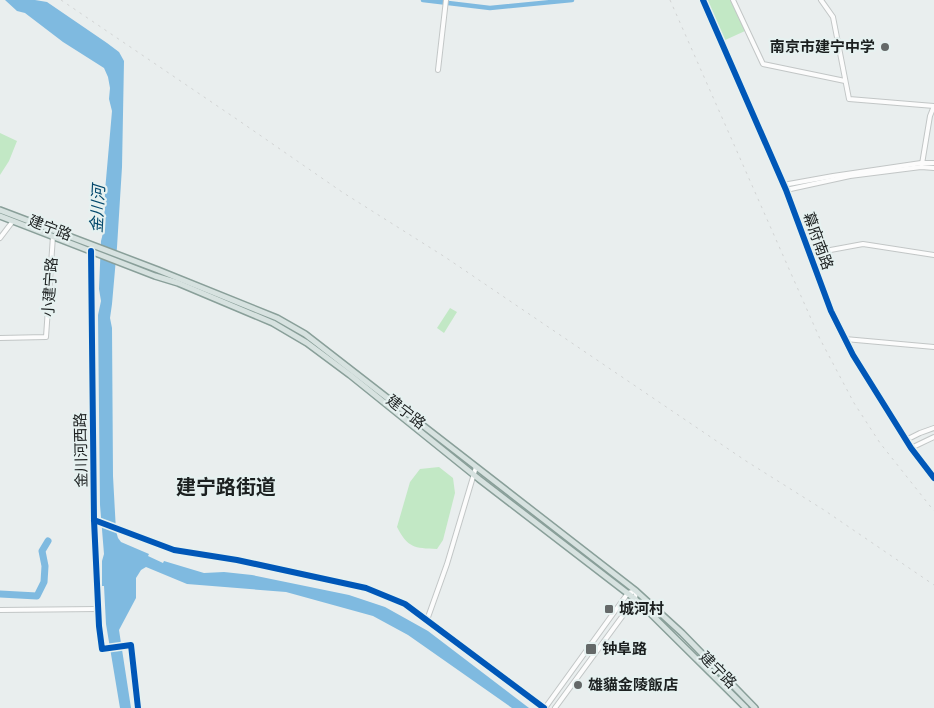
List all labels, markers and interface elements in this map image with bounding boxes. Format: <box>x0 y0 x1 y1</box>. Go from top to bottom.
place label: 南京市建宁中学 <box>770 36 875 57</box>
marker: 南京市建宁中学 <box>879 41 891 53</box>
water label: 金川河 <box>85 181 110 234</box>
street label: 幕府南路 <box>798 209 839 273</box>
street label: 建宁路 <box>25 210 75 245</box>
street label: 小建宁路 <box>37 256 62 318</box>
street label: 建宁路 <box>382 389 431 434</box>
street label: 金川河西路 <box>69 412 92 488</box>
district label: 建宁路街道 <box>176 473 276 501</box>
place label: 城河村 <box>619 598 664 619</box>
marker: 城河村 <box>603 603 615 615</box>
place label: 钟阜路 <box>602 638 647 659</box>
marker: 钟阜路 <box>584 642 598 656</box>
street label: 建宁路 <box>695 646 742 693</box>
place label: 雄貓金陵飯店 <box>588 674 678 695</box>
marker: 雄貓金陵飯店 <box>572 679 584 691</box>

